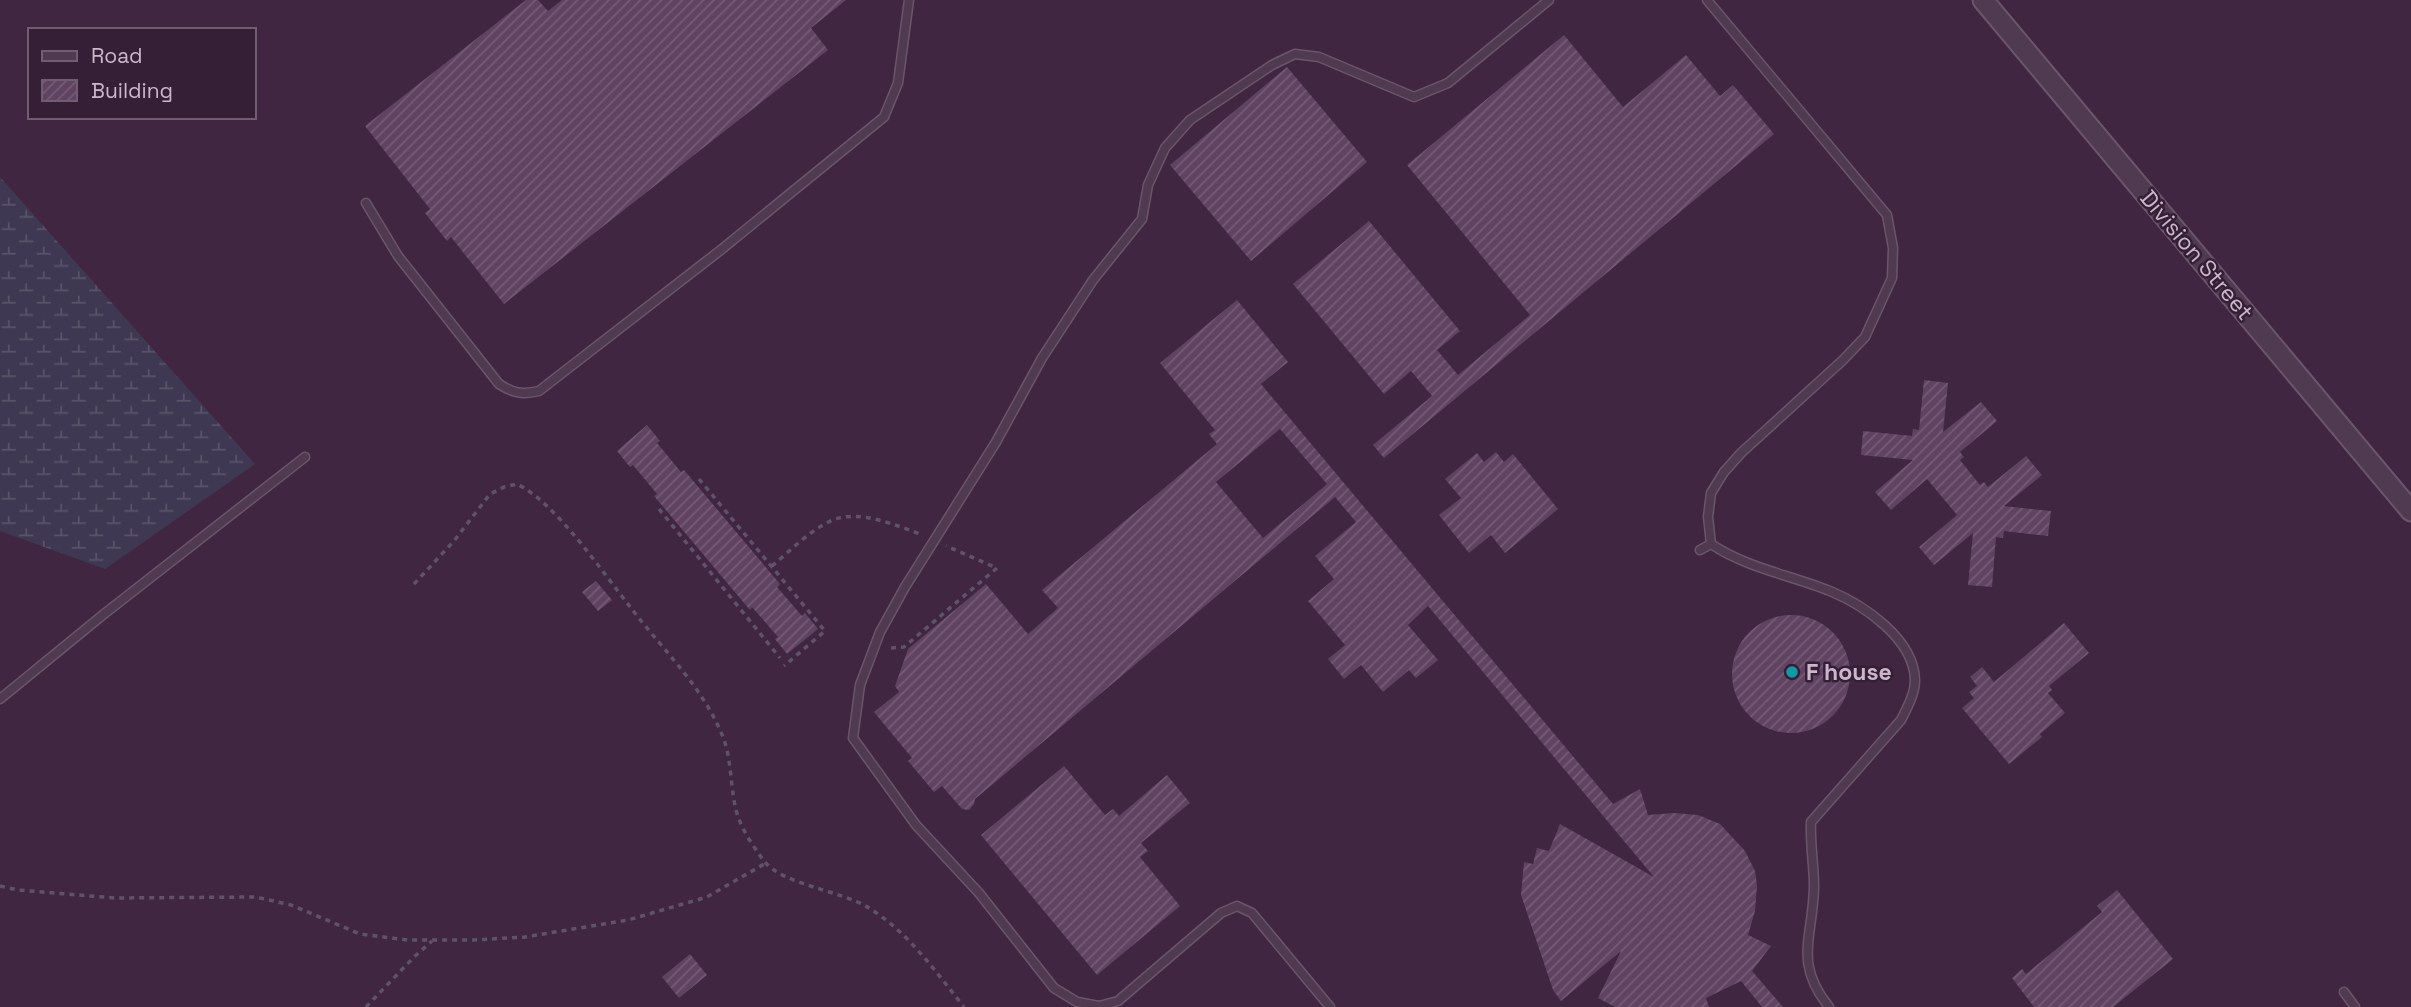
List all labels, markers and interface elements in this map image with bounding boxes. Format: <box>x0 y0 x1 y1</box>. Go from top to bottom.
legend <box>28 28 256 119</box>
text: Road <box>91 42 143 69</box>
text: Building <box>91 77 173 104</box>
street label: Division Street <box>2134 184 2260 326</box>
place label: F house <box>1806 657 1892 687</box>
marker: F house <box>1784 664 1800 680</box>

